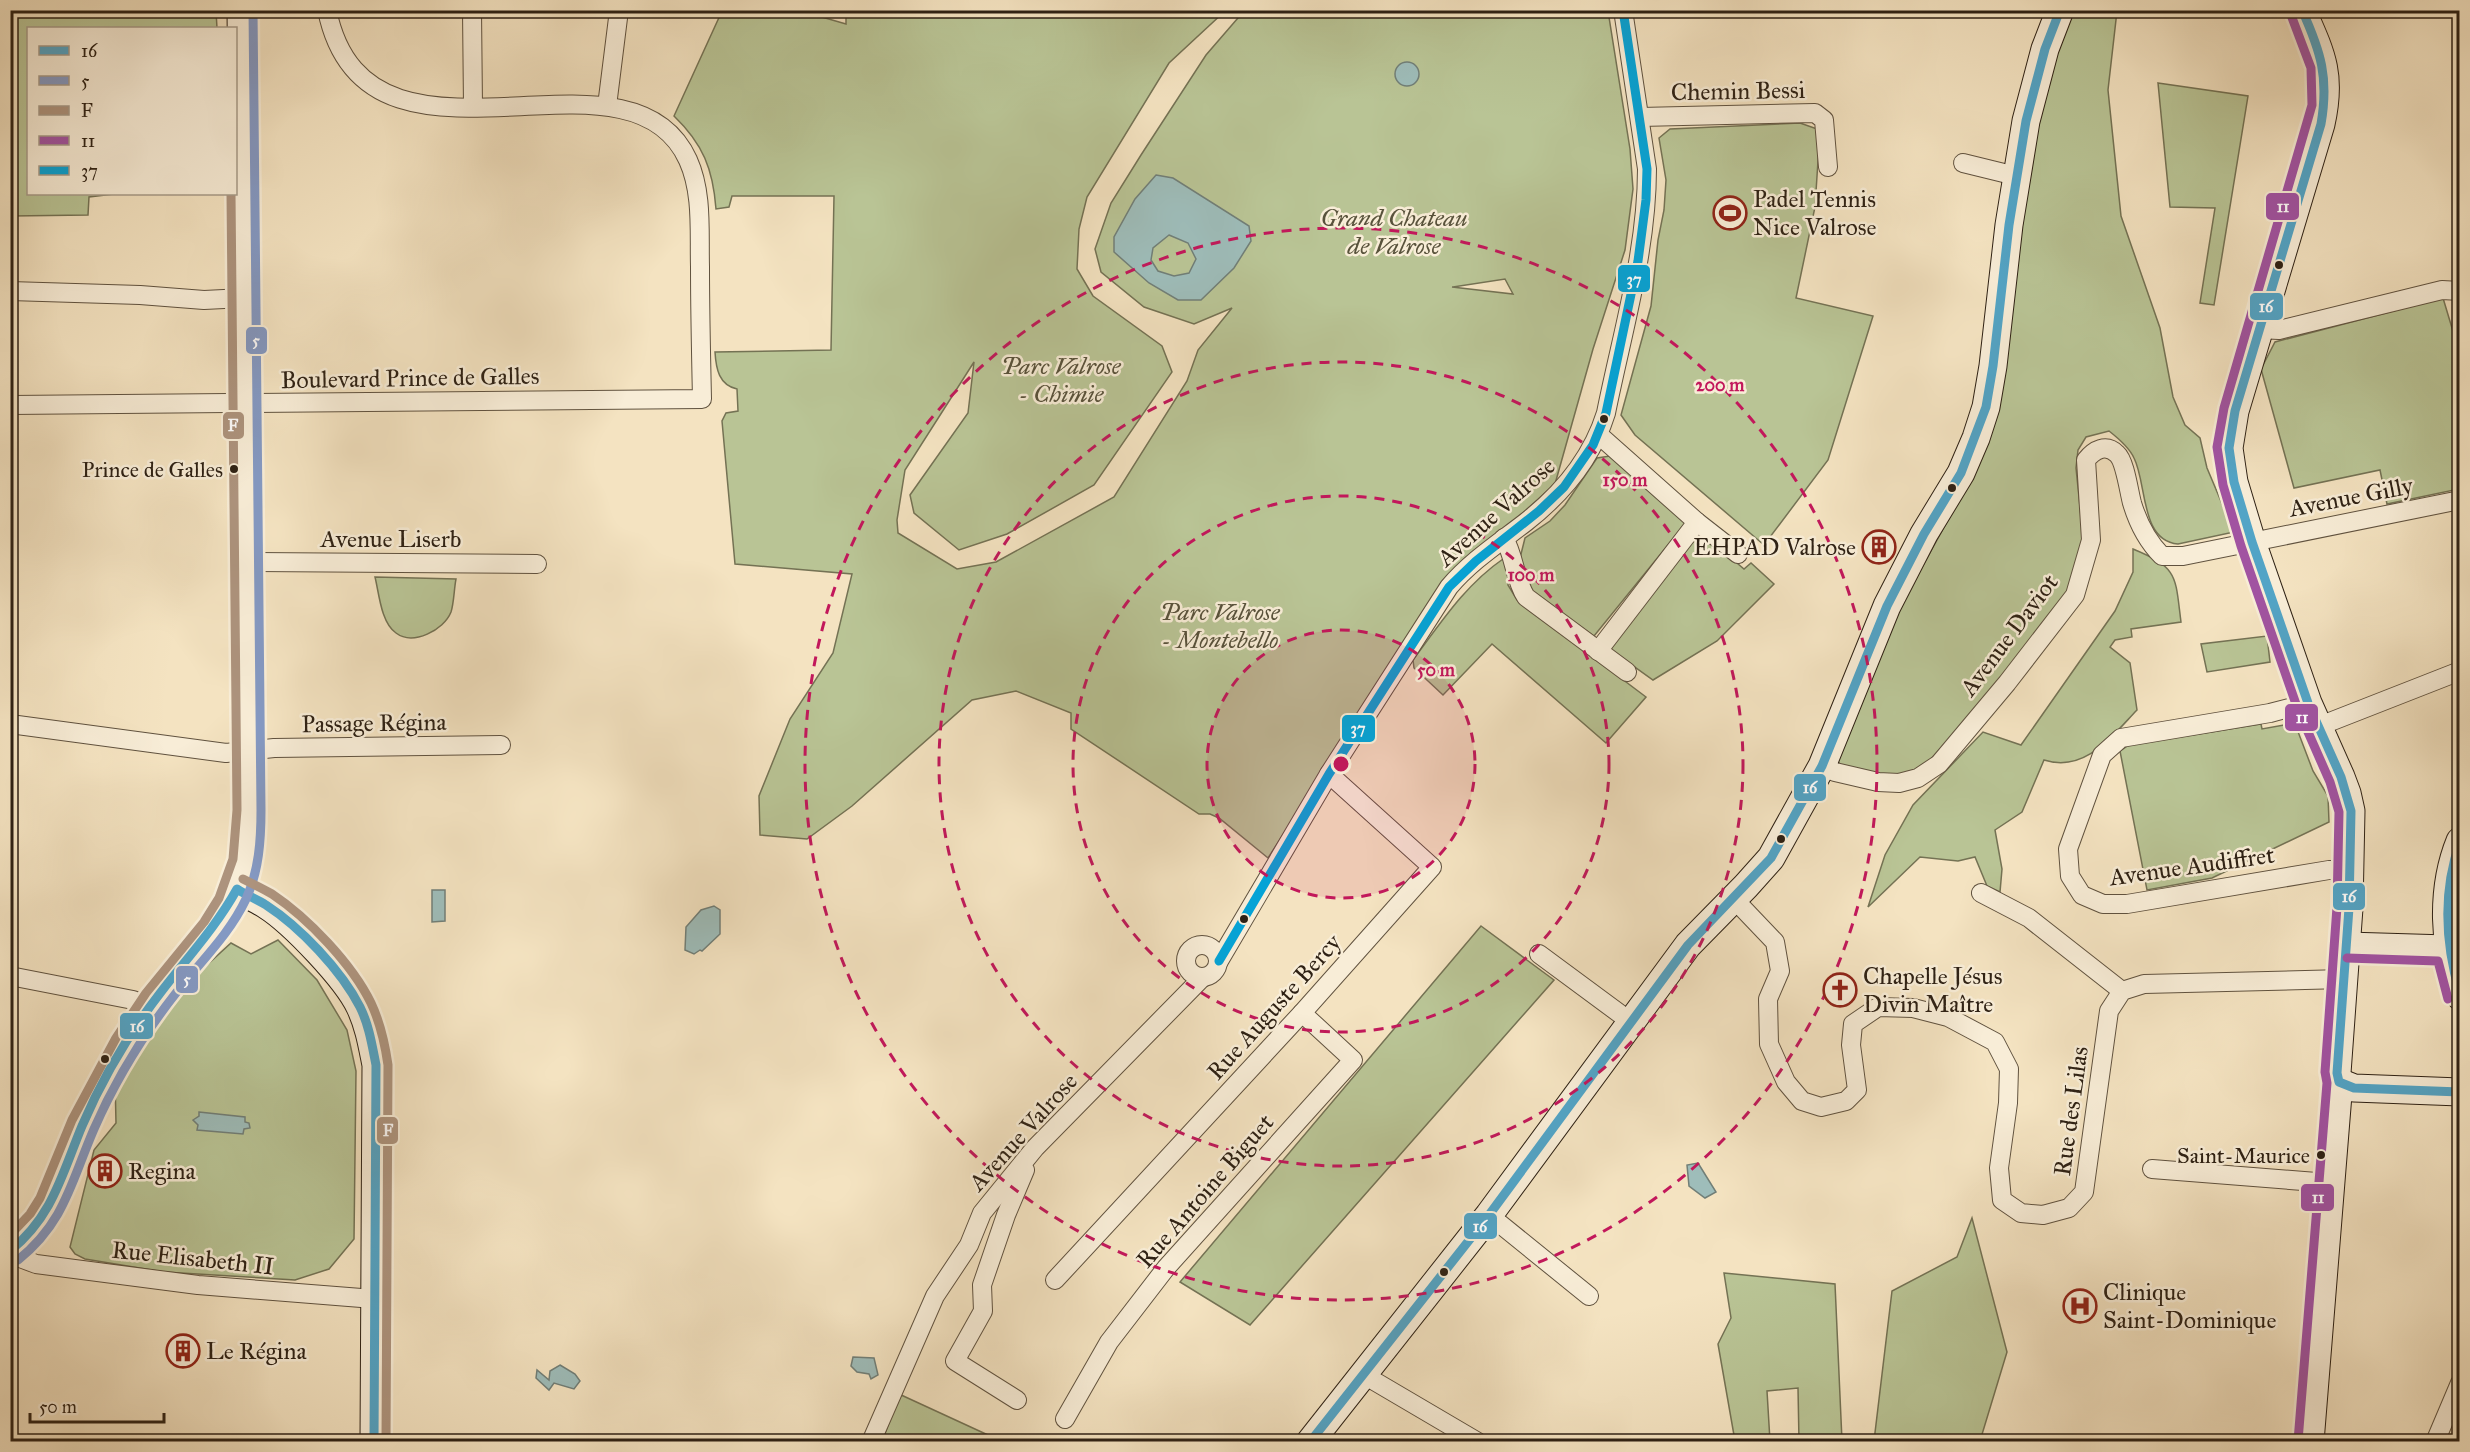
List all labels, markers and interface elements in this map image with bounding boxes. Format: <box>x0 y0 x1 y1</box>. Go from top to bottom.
legend <box>27 27 237 195</box>
text: 16 <box>81 40 98 62</box>
text: 5 <box>81 70 90 92</box>
street label: Chemin Bessi <box>1670 75 1806 107</box>
text: F <box>81 100 93 122</box>
text: 11 <box>81 130 95 152</box>
text: 37 <box>81 160 98 182</box>
place label: Padel Tennis Nice Valrose <box>1753 184 1876 242</box>
line badge: 11 <box>2265 192 2300 221</box>
sports icon: Padel Tennis Nice Valrose <box>1712 195 1748 231</box>
text: 11 <box>2277 197 2290 216</box>
park label: Grand Chateau de Valrose <box>1320 203 1468 261</box>
unlabelled marker <box>2273 259 2285 271</box>
line badge: 37 <box>1617 264 1651 293</box>
text: 37 <box>1627 270 1642 290</box>
line badge: 16 <box>2249 292 2284 321</box>
text: 16 <box>2259 297 2274 316</box>
line badge: 5 <box>245 326 268 355</box>
text: 5 <box>252 331 260 350</box>
park label: Parc Valrose - Chimie <box>1001 351 1122 409</box>
street label: Boulevard Prince de Galles <box>280 361 540 395</box>
text: 200 m <box>1696 374 1745 396</box>
line badge: F <box>222 411 245 440</box>
unlabelled marker <box>1598 413 1610 425</box>
text: F <box>228 416 239 435</box>
street label: Avenue Valrose <box>1430 451 1561 574</box>
place label: Prince de Galles <box>82 456 223 483</box>
marker: Prince de Galles <box>228 463 240 475</box>
text: 150 m <box>1603 469 1648 491</box>
street label: Avenue Gilly <box>2286 470 2416 524</box>
unlabelled marker <box>1946 482 1958 494</box>
street label: Avenue Liserb <box>320 524 461 554</box>
building icon: EHPAD Valrose <box>1861 529 1897 565</box>
place label: EHPAD Valrose <box>1693 532 1856 562</box>
text: 100 m <box>1508 564 1555 586</box>
street label: Avenue Daviot <box>1953 568 2065 703</box>
park label: Parc Valrose - Montebello <box>1160 597 1281 655</box>
text: 50 m <box>1417 659 1456 681</box>
line badge: 11 <box>2284 703 2319 732</box>
street label: Passage Régina <box>301 707 448 739</box>
text: 11 <box>2296 708 2309 727</box>
line badge: 37 <box>1341 714 1376 743</box>
text: 37 <box>1351 719 1366 739</box>
centre of rings <box>1331 754 1351 774</box>
line badge: 16 <box>1793 773 1827 802</box>
text: 16 <box>1803 778 1818 797</box>
unlabelled marker <box>1775 833 1787 845</box>
street label: Avenue Audiffret <box>2107 840 2277 893</box>
line badge: 16 <box>2332 882 2366 911</box>
text: 16 <box>2342 887 2357 906</box>
unlabelled marker <box>1238 913 1250 925</box>
street label: Rue Auguste Bercy <box>1201 927 1348 1086</box>
place label: Chapelle Jésus Divin Maître <box>1863 961 2002 1019</box>
line badge: 5 <box>175 965 199 994</box>
text: 5 <box>183 970 191 989</box>
church icon: Chapelle Jésus Divin Maître <box>1822 972 1858 1008</box>
line badge: 16 <box>119 1012 154 1040</box>
text: 16 <box>130 1017 145 1036</box>
street label: Rue des Lilas <box>2047 1044 2095 1178</box>
unlabelled marker <box>99 1053 111 1065</box>
street label: Avenue Valrose <box>961 1067 1084 1198</box>
street label: Rue Antoine Biguet <box>1130 1107 1280 1274</box>
line badge: F <box>376 1116 399 1145</box>
text: F <box>383 1121 394 1140</box>
place label: Saint-Maurice <box>2177 1142 2310 1169</box>
marker: Saint-Maurice <box>2315 1149 2327 1161</box>
building icon: Regina <box>87 1153 123 1189</box>
place label: Regina <box>128 1156 197 1186</box>
line badge: 11 <box>2300 1183 2335 1212</box>
text: 11 <box>2312 1188 2325 1207</box>
line badge: 16 <box>1463 1212 1498 1240</box>
text: 16 <box>1473 1217 1488 1236</box>
street label: Rue Elisabeth II <box>110 1235 276 1281</box>
unlabelled marker <box>1438 1266 1450 1278</box>
place label: Clinique Saint-Dominique <box>2103 1277 2276 1335</box>
hospital icon: Clinique Saint-Dominique <box>2062 1288 2098 1324</box>
building icon: Le Régina <box>165 1333 201 1369</box>
place label: Le Régina <box>206 1336 307 1366</box>
scale bar <box>30 1386 164 1424</box>
text: 50 m <box>39 1396 77 1418</box>

